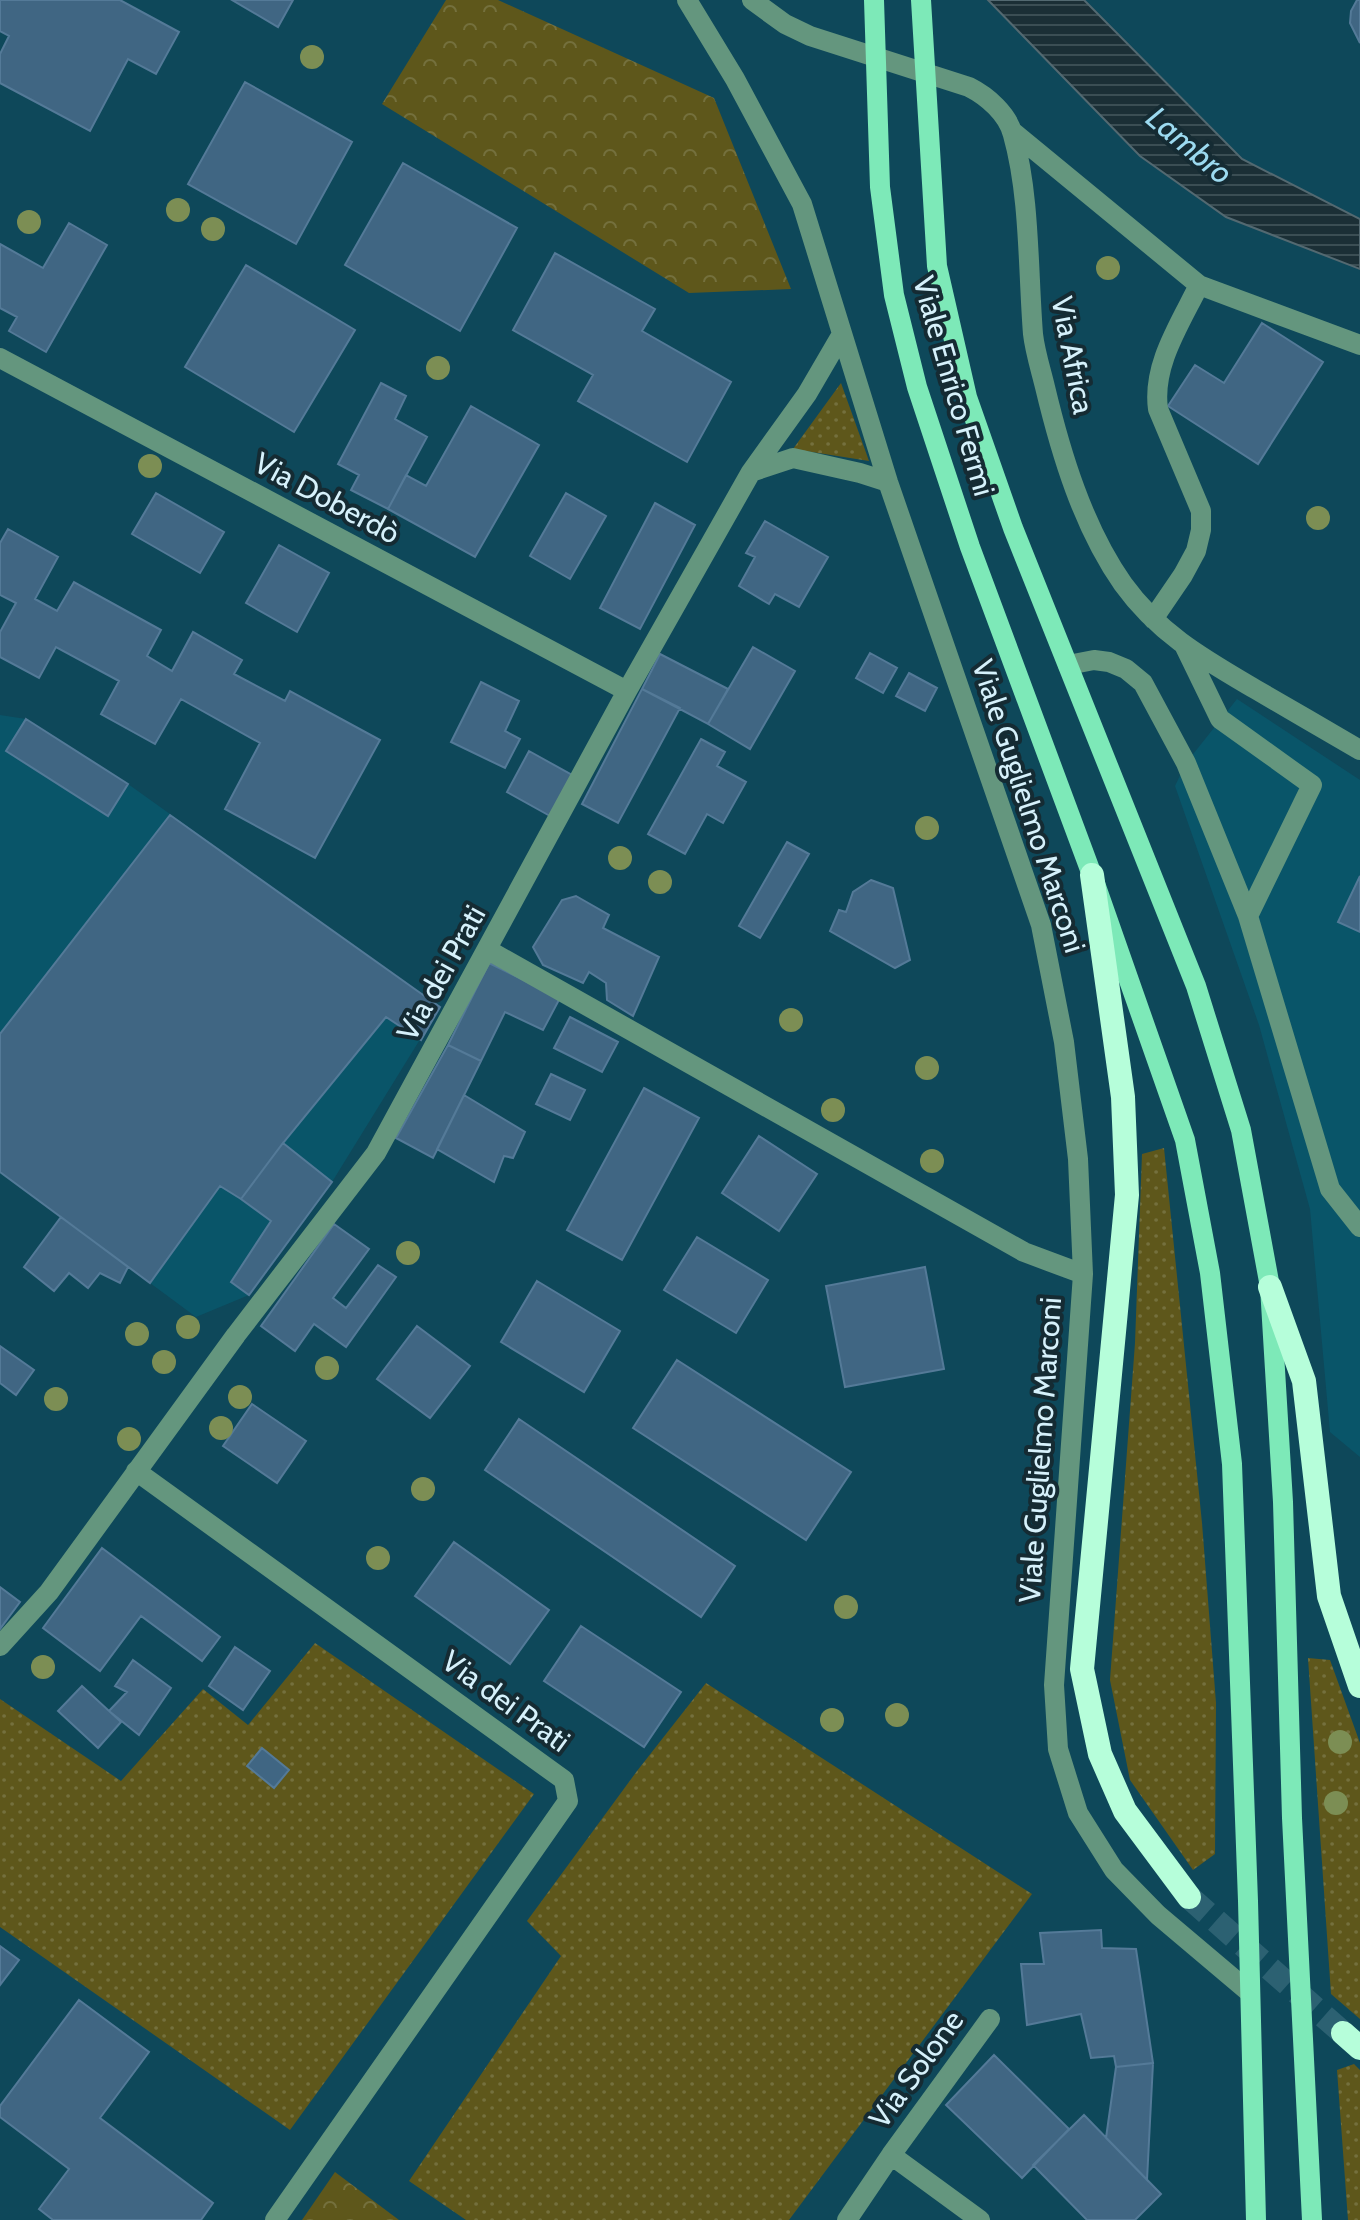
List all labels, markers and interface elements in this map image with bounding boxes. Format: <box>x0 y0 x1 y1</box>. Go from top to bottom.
water label: Lambro <box>1139 98 1241 192</box>
street label: Viale Enrico Fermi <box>905 272 1003 500</box>
street label: Via Africa <box>1043 293 1103 418</box>
street label: Via Doberdò <box>248 444 406 552</box>
street label: Viale Guglielmo Marconi <box>964 655 1094 957</box>
street label: Via dei Prati <box>389 899 493 1047</box>
street label: Viale Guglielmo Marconi <box>1011 1296 1069 1604</box>
street label: Via dei Prati <box>435 1642 577 1760</box>
street label: Via Solone <box>861 2003 971 2135</box>

